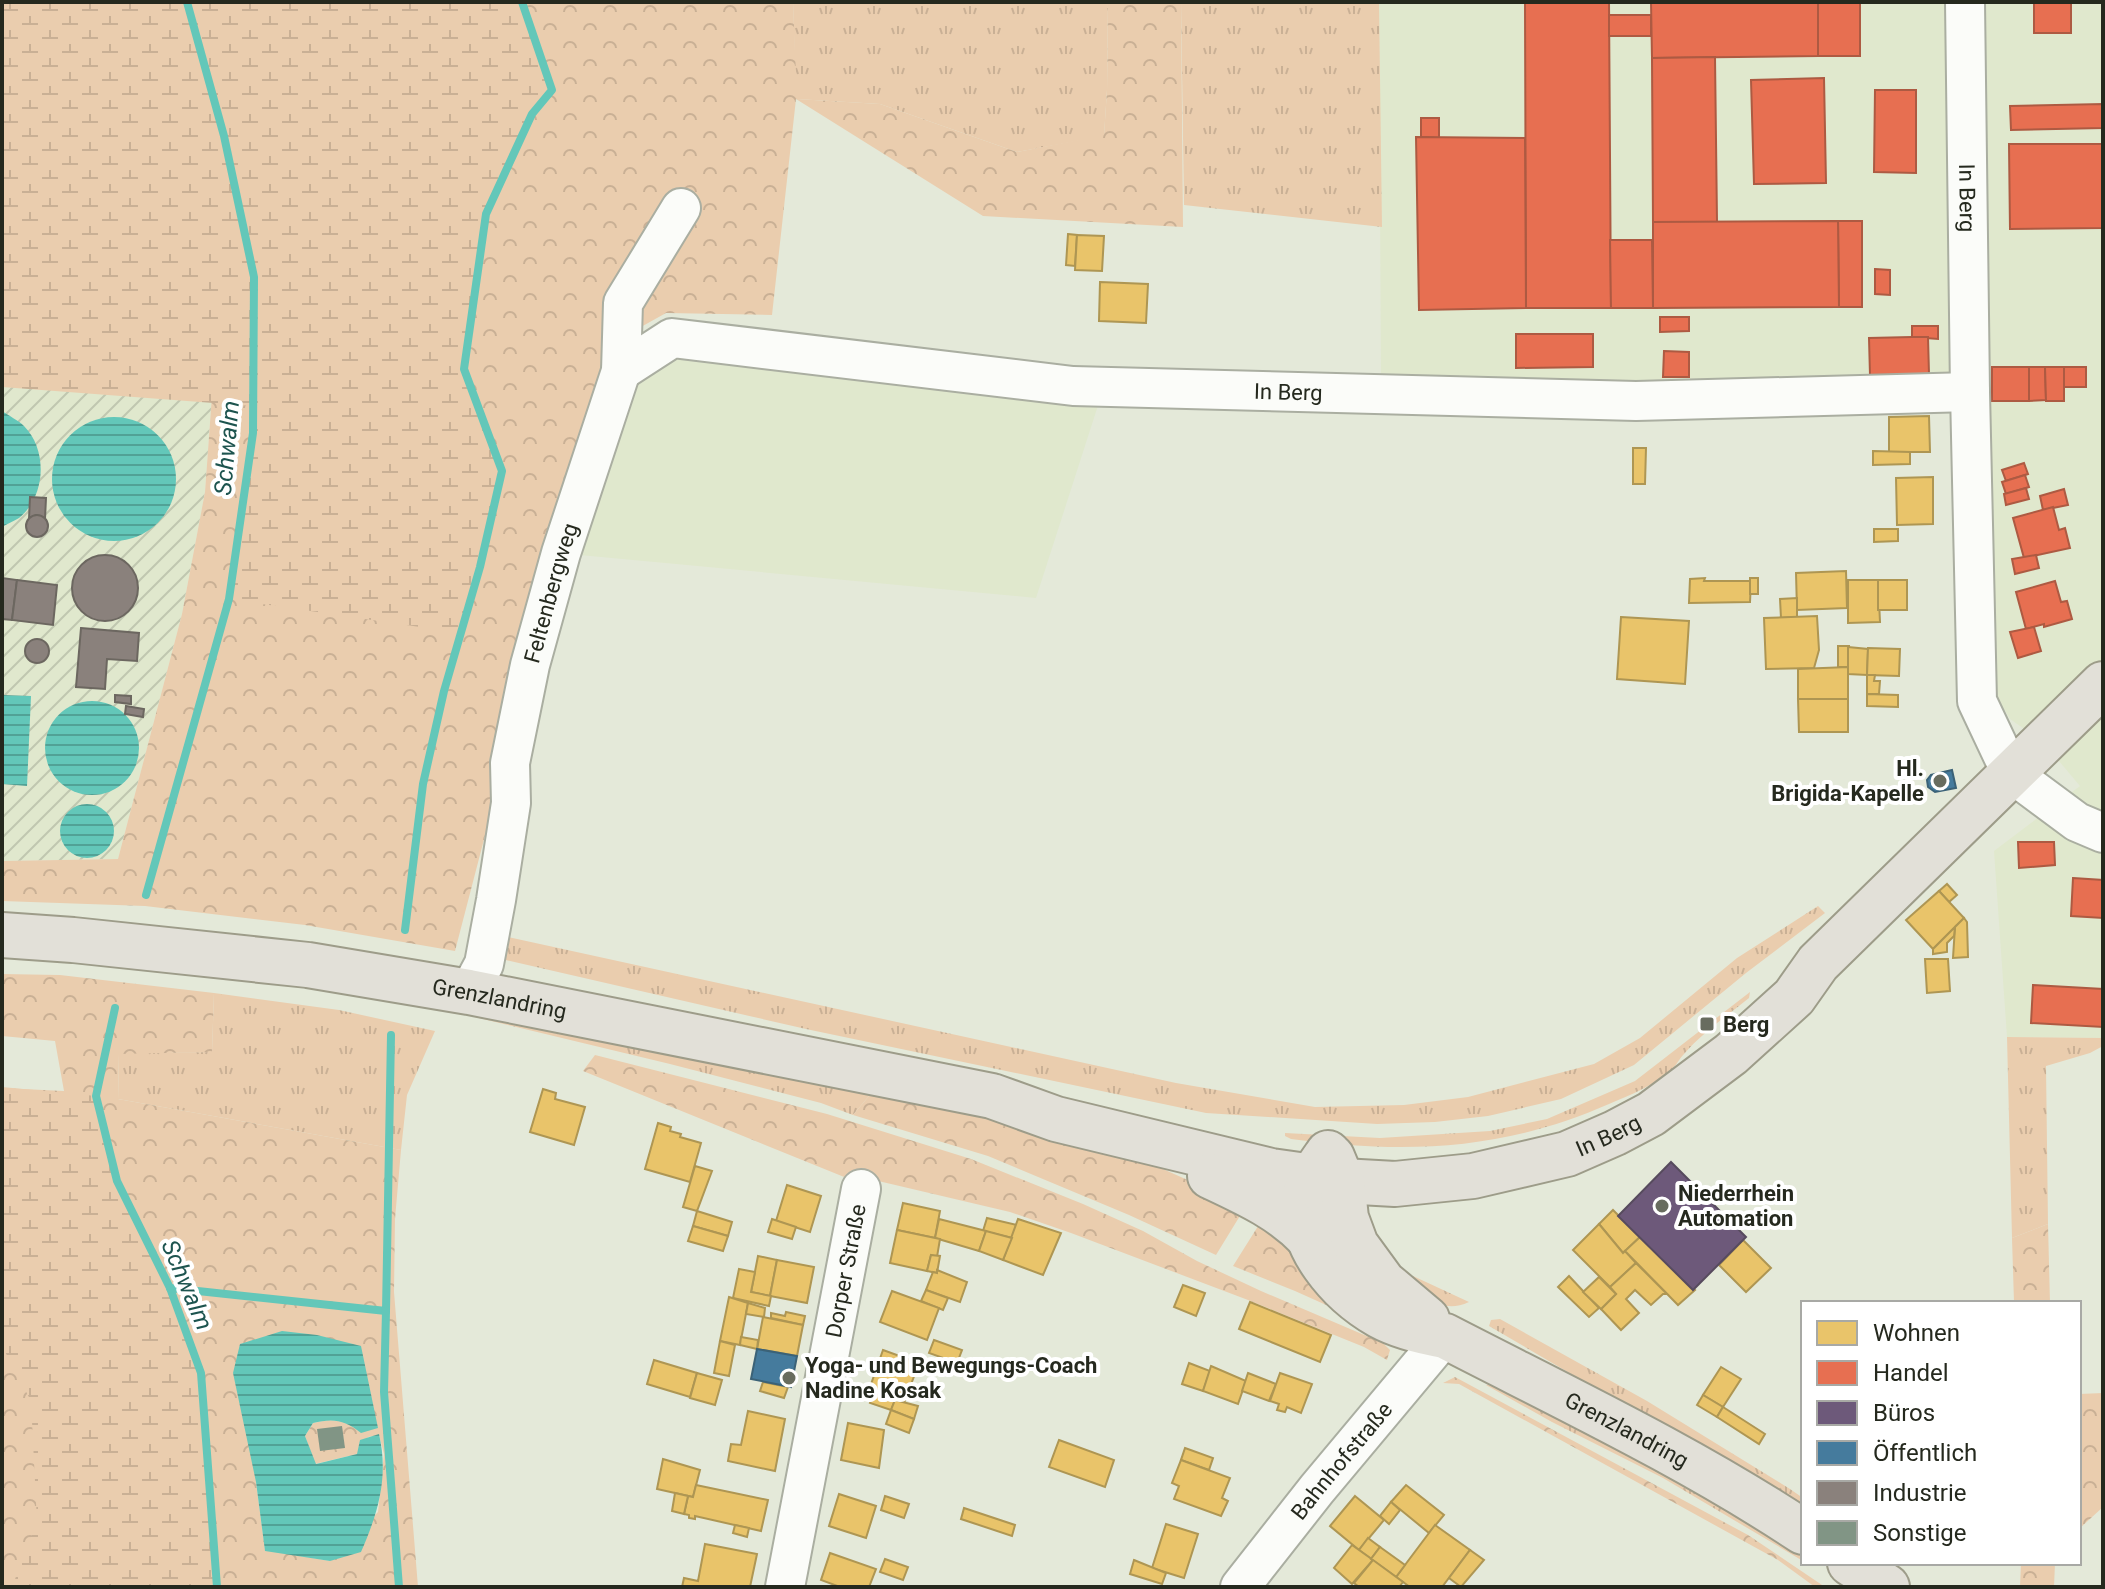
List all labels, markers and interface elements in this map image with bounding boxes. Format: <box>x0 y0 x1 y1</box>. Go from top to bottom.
street label: In Berg <box>1954 164 1980 232</box>
street label: In Berg <box>1254 379 1323 406</box>
water label: Schwalm <box>209 399 245 497</box>
street label: Feltenbergweg <box>519 520 583 666</box>
place label: Hl. Brigida-Kapelle <box>1771 756 1924 806</box>
marker: Hl. Brigida-Kapelle <box>1931 772 1949 790</box>
street label: Grenzlandring <box>430 974 569 1024</box>
place label: Berg <box>1723 1012 1769 1037</box>
marker: Berg <box>1698 1015 1716 1033</box>
street label: In Berg <box>1572 1110 1645 1162</box>
place label: Niederrhein Automation <box>1678 1181 1794 1231</box>
marker: Niederrhein Automation <box>1653 1197 1671 1215</box>
street label: Dorper Straße <box>821 1202 871 1340</box>
water label: Schwalm <box>156 1236 218 1334</box>
legend <box>1801 1301 2081 1565</box>
text: Wohnen <box>1873 1319 1960 1347</box>
place label: Yoga- und Bewegungs-Coach Nadine Kosak <box>805 1353 1097 1403</box>
text: Handel <box>1873 1359 1949 1387</box>
marker: Yoga- und Bewegungs-Coach Nadine Kosak <box>780 1369 798 1387</box>
street label: Grenzlandring <box>1561 1387 1693 1473</box>
street label: Bahnhofstraße <box>1286 1397 1397 1525</box>
text: Büros <box>1873 1399 1935 1427</box>
text: Öffentlich <box>1873 1439 1977 1467</box>
text: Industrie <box>1873 1479 1966 1507</box>
text: Sonstige <box>1873 1519 1966 1547</box>

